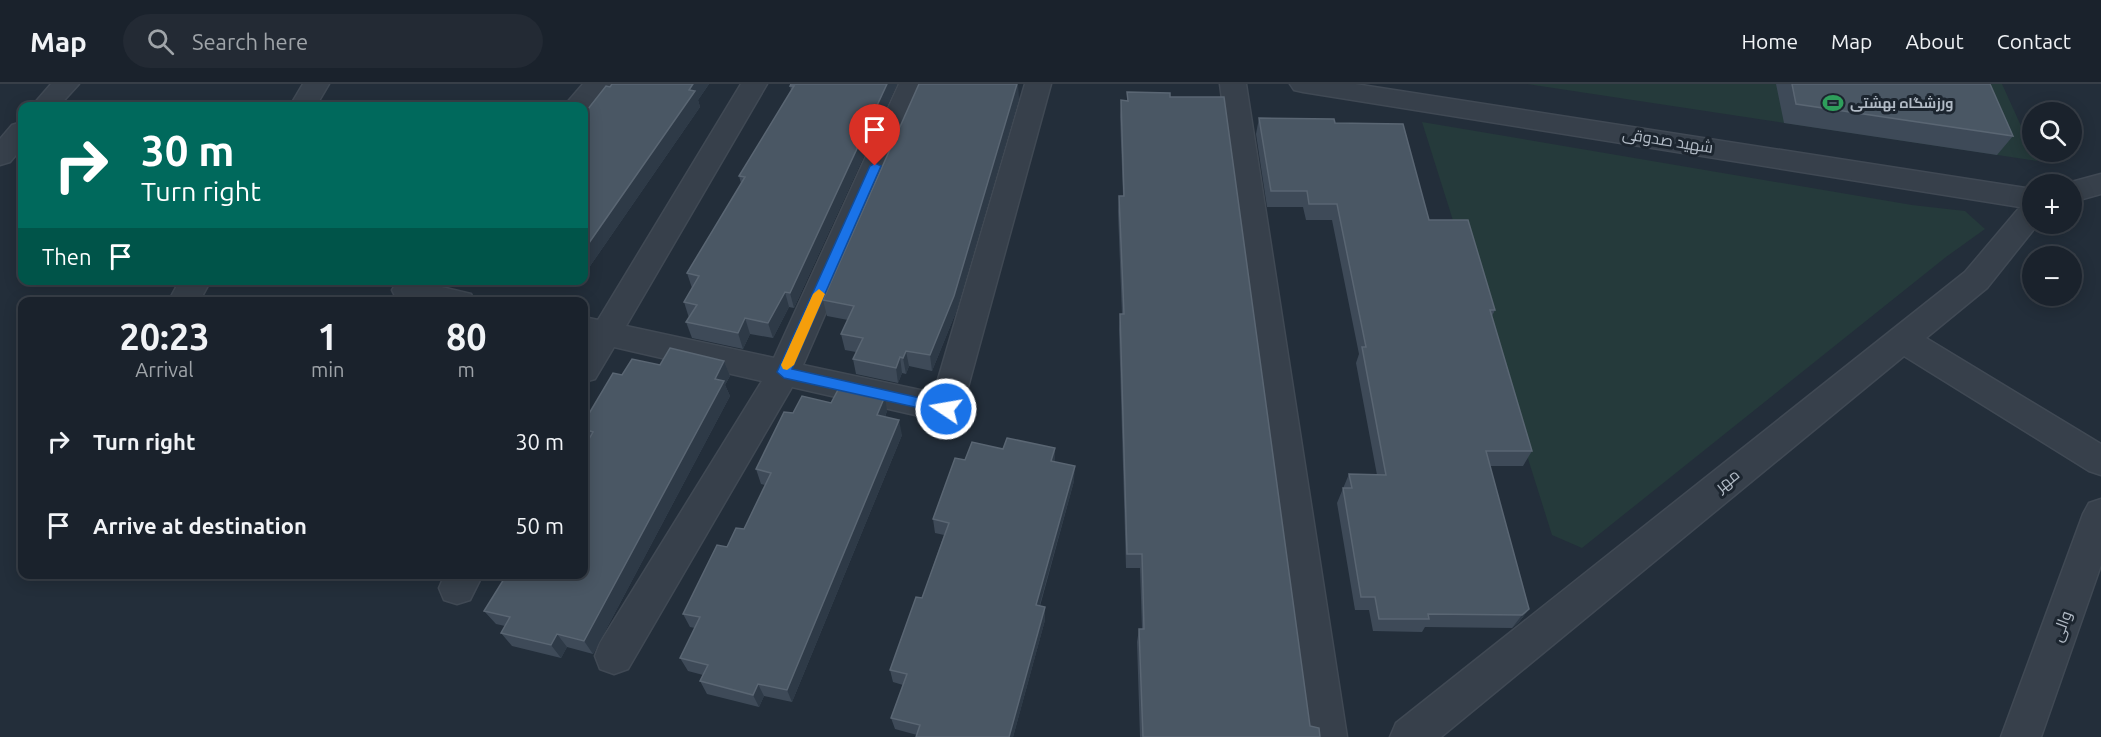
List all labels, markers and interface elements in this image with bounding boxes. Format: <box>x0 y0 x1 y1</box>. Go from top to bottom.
search box <box>123 14 543 68</box>
icon: search <box>144 25 177 58</box>
text: Map <box>30 26 87 57</box>
text: Search here <box>192 29 308 54</box>
text: Home <box>1741 29 1798 53</box>
text: Map <box>1831 29 1872 53</box>
text: About <box>1905 29 1964 53</box>
text: Contact <box>1997 29 2071 53</box>
sports icon: ورزشگاه بهشتی <box>1821 91 1845 115</box>
place label: ورزشگاه بهشتی <box>1850 95 1954 112</box>
map controls <box>2022 102 2082 306</box>
button: search <box>2022 102 2082 162</box>
pin <box>849 104 900 166</box>
icon: arrive <box>858 113 891 146</box>
street label: شهید صدوقی <box>1621 124 1715 158</box>
icon: right <box>42 126 120 204</box>
text: 30 m <box>141 127 235 174</box>
button: + <box>2022 174 2082 234</box>
text: Turn right <box>141 176 261 206</box>
icon: arrive <box>104 240 137 273</box>
text: Then <box>42 244 92 269</box>
button: − <box>2022 246 2082 306</box>
text: 20:23 <box>119 316 210 357</box>
text: 1 <box>318 316 338 357</box>
text: 80 <box>446 316 487 357</box>
text: Arrival <box>135 358 194 381</box>
text: min <box>311 358 345 381</box>
text: m <box>458 358 475 381</box>
position arrow <box>914 377 978 441</box>
icon: right <box>42 425 75 458</box>
text: Turn right <box>93 429 195 454</box>
text: 30 m <box>515 429 564 454</box>
street label: مهر <box>1711 465 1744 497</box>
icon: arrive <box>42 509 75 542</box>
text: Arrive at destination <box>93 513 307 538</box>
text: 50 m <box>515 513 564 538</box>
street label: والی <box>2047 608 2077 645</box>

